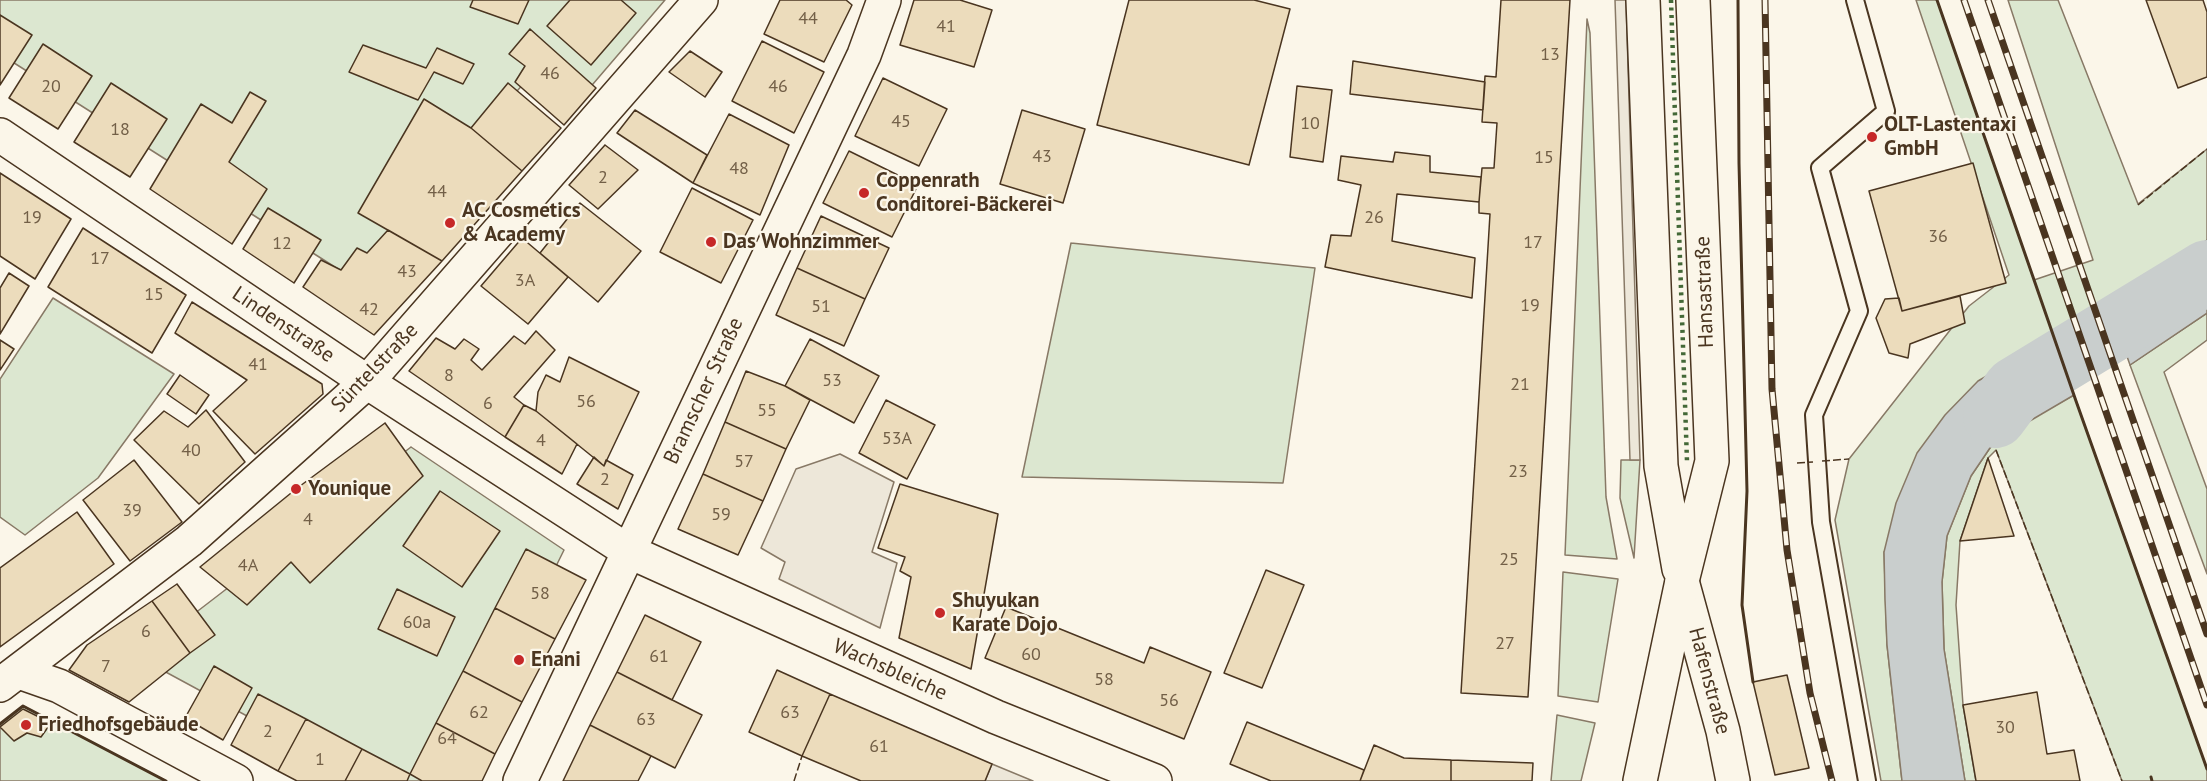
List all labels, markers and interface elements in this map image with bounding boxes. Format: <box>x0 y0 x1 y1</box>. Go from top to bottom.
house number: 44 <box>798 8 818 30</box>
house number: 41 <box>936 16 956 38</box>
house number: 13 <box>1540 44 1560 66</box>
house number: 46 <box>540 63 560 85</box>
house number: 20 <box>41 76 61 98</box>
house number: 46 <box>768 76 788 98</box>
house number: 45 <box>891 111 911 133</box>
place label: OLT-Lastentaxi GmbH <box>1884 112 2017 162</box>
house number: 10 <box>1300 113 1320 135</box>
house number: 18 <box>110 119 130 141</box>
marker: OLT-Lastentaxi GmbH <box>1865 130 1879 144</box>
house number: 43 <box>1032 146 1052 168</box>
house number: 15 <box>1534 147 1554 169</box>
house number: 48 <box>729 158 749 180</box>
house number: 2 <box>598 167 608 189</box>
place label: Coppenrath Conditorei-Bäckerei <box>876 168 1053 218</box>
house number: 44 <box>427 181 447 203</box>
marker: Coppenrath Conditorei-Bäckerei <box>857 186 871 200</box>
place label: AC Cosmetics & Academy <box>462 198 581 248</box>
house number: 19 <box>22 207 42 229</box>
house number: 26 <box>1364 207 1384 229</box>
marker: AC Cosmetics & Academy <box>443 216 457 230</box>
house number: 36 <box>1928 226 1948 248</box>
place label: Das Wohnzimmer <box>723 229 879 255</box>
house number: 17 <box>1523 232 1543 254</box>
house number: 12 <box>272 233 292 255</box>
marker: Das Wohnzimmer <box>704 235 718 249</box>
street label: Hansastraße <box>1690 236 1720 348</box>
house number: 17 <box>90 248 110 270</box>
house number: 43 <box>397 261 417 283</box>
house number: 3A <box>515 270 535 292</box>
street label: Lindenstraße <box>227 282 339 368</box>
house number: 15 <box>144 284 164 306</box>
house number: 19 <box>1520 295 1540 317</box>
house number: 51 <box>811 296 831 318</box>
house number: 42 <box>359 299 379 321</box>
street label: Bramscher Straße <box>659 314 749 468</box>
street label: Süntelstraße <box>326 318 424 418</box>
house number: 41 <box>248 354 268 376</box>
house number: 8 <box>444 365 454 387</box>
house number: 53 <box>822 370 842 392</box>
house number: 21 <box>1510 374 1530 396</box>
house number: 56 <box>576 391 596 413</box>
house number: 6 <box>483 393 493 415</box>
house number: 55 <box>757 400 777 422</box>
house number: 53A <box>882 428 912 450</box>
house number: 4 <box>536 430 546 452</box>
house number: 40 <box>181 440 201 462</box>
house number: 57 <box>734 451 754 473</box>
house number: 23 <box>1508 461 1528 483</box>
house number: 2 <box>600 469 610 491</box>
place label: Younique <box>308 476 391 502</box>
marker: Younique <box>289 482 303 496</box>
house number: 39 <box>122 500 142 522</box>
house number: 59 <box>711 504 731 526</box>
house number: 4 <box>303 509 313 531</box>
house number: 25 <box>1499 549 1519 571</box>
house number: 4A <box>238 555 258 577</box>
house number: 58 <box>530 583 550 605</box>
place label: Shuyukan Karate Dojo <box>952 588 1058 638</box>
marker: Shuyukan Karate Dojo <box>933 606 947 620</box>
house number: 60a <box>403 612 431 634</box>
house number: 6 <box>141 621 151 643</box>
street label: Hafenstraße <box>1683 625 1735 737</box>
house number: 27 <box>1495 633 1515 655</box>
street label: Wachsbleiche <box>829 634 951 706</box>
house number: 60 <box>1021 644 1041 666</box>
house number: 61 <box>649 646 669 668</box>
place label: Enani <box>531 647 581 673</box>
marker: Enani <box>512 653 526 667</box>
house number: 7 <box>101 656 111 678</box>
house number: 58 <box>1094 669 1114 691</box>
house number: 56 <box>1159 690 1179 712</box>
house number: 62 <box>469 702 489 724</box>
house number: 63 <box>780 702 800 724</box>
house number: 63 <box>636 709 656 731</box>
place label: Friedhofsgebäude <box>38 712 199 738</box>
house number: 30 <box>1995 717 2015 739</box>
marker: Friedhofsgebäude <box>19 718 33 732</box>
house number: 2 <box>263 721 273 743</box>
house number: 64 <box>437 728 457 750</box>
house number: 61 <box>869 736 889 758</box>
house number: 1 <box>315 749 325 771</box>

